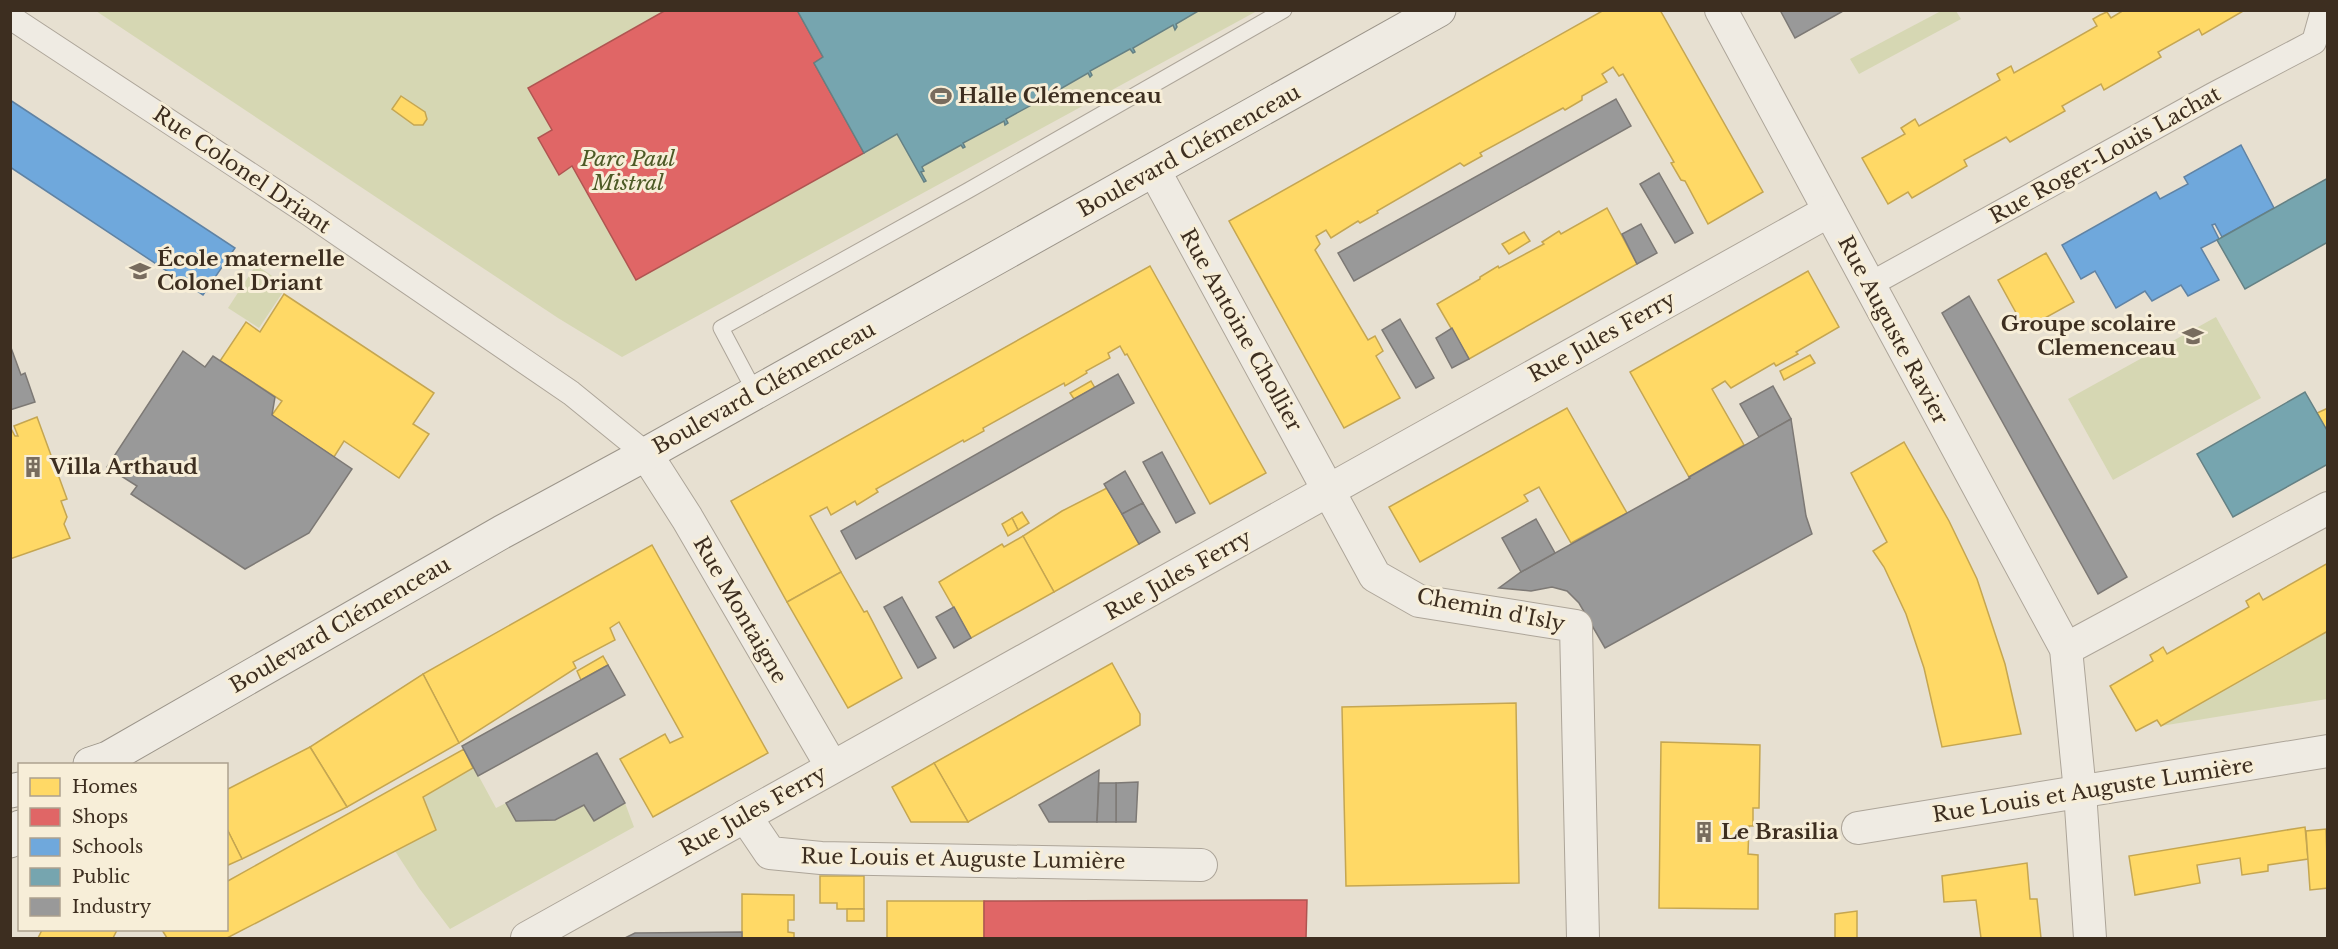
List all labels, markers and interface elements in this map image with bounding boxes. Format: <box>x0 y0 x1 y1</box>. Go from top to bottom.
street label: Boulevard Clémenceau <box>1073 79 1305 223</box>
street label: Rue Roger-Louis Lachat <box>1985 81 2225 229</box>
place label: Halle Clémenceau <box>958 83 1162 109</box>
sports icon: Halle Clémenceau <box>929 84 953 108</box>
street label: Rue Colonel Driant <box>148 101 336 239</box>
park label: Parc Paul Mistral <box>580 146 676 196</box>
street label: Rue Antoine Chollier <box>1174 224 1308 436</box>
street label: Rue Auguste Ravier <box>1832 231 1954 429</box>
place label: École maternelle Colonel Driant <box>157 246 345 296</box>
school or university icon: École maternelle Colonel Driant <box>128 259 152 283</box>
street label: Rue Jules Ferry <box>1524 286 1680 388</box>
place label: Groupe scolaire Clemenceau <box>2001 311 2176 361</box>
street label: Boulevard Clémenceau <box>648 316 880 460</box>
school or university icon: Groupe scolaire Clemenceau <box>2181 324 2205 348</box>
place label: Villa Arthaud <box>49 454 198 480</box>
building icon: Villa Arthaud <box>21 455 45 479</box>
street label: Rue Jules Ferry <box>1100 524 1256 626</box>
street label: Rue Montaigne <box>687 532 793 688</box>
street label: Boulevard Clémenceau <box>225 551 455 699</box>
street label: Chemin d'Isly <box>1415 583 1568 637</box>
street label: Rue Louis et Auguste Lumière <box>1931 752 2255 828</box>
street label: Rue Jules Ferry <box>675 760 831 862</box>
legend <box>18 763 228 931</box>
text: Homes <box>72 776 138 798</box>
text: Shops <box>72 806 128 828</box>
place label: Le Brasilia <box>1721 819 1838 845</box>
building icon: Le Brasilia <box>1692 820 1716 844</box>
text: Schools <box>72 836 143 858</box>
street label: Rue Louis et Auguste Lumière <box>800 843 1126 875</box>
text: Public <box>72 866 130 888</box>
text: Industry <box>72 896 152 918</box>

